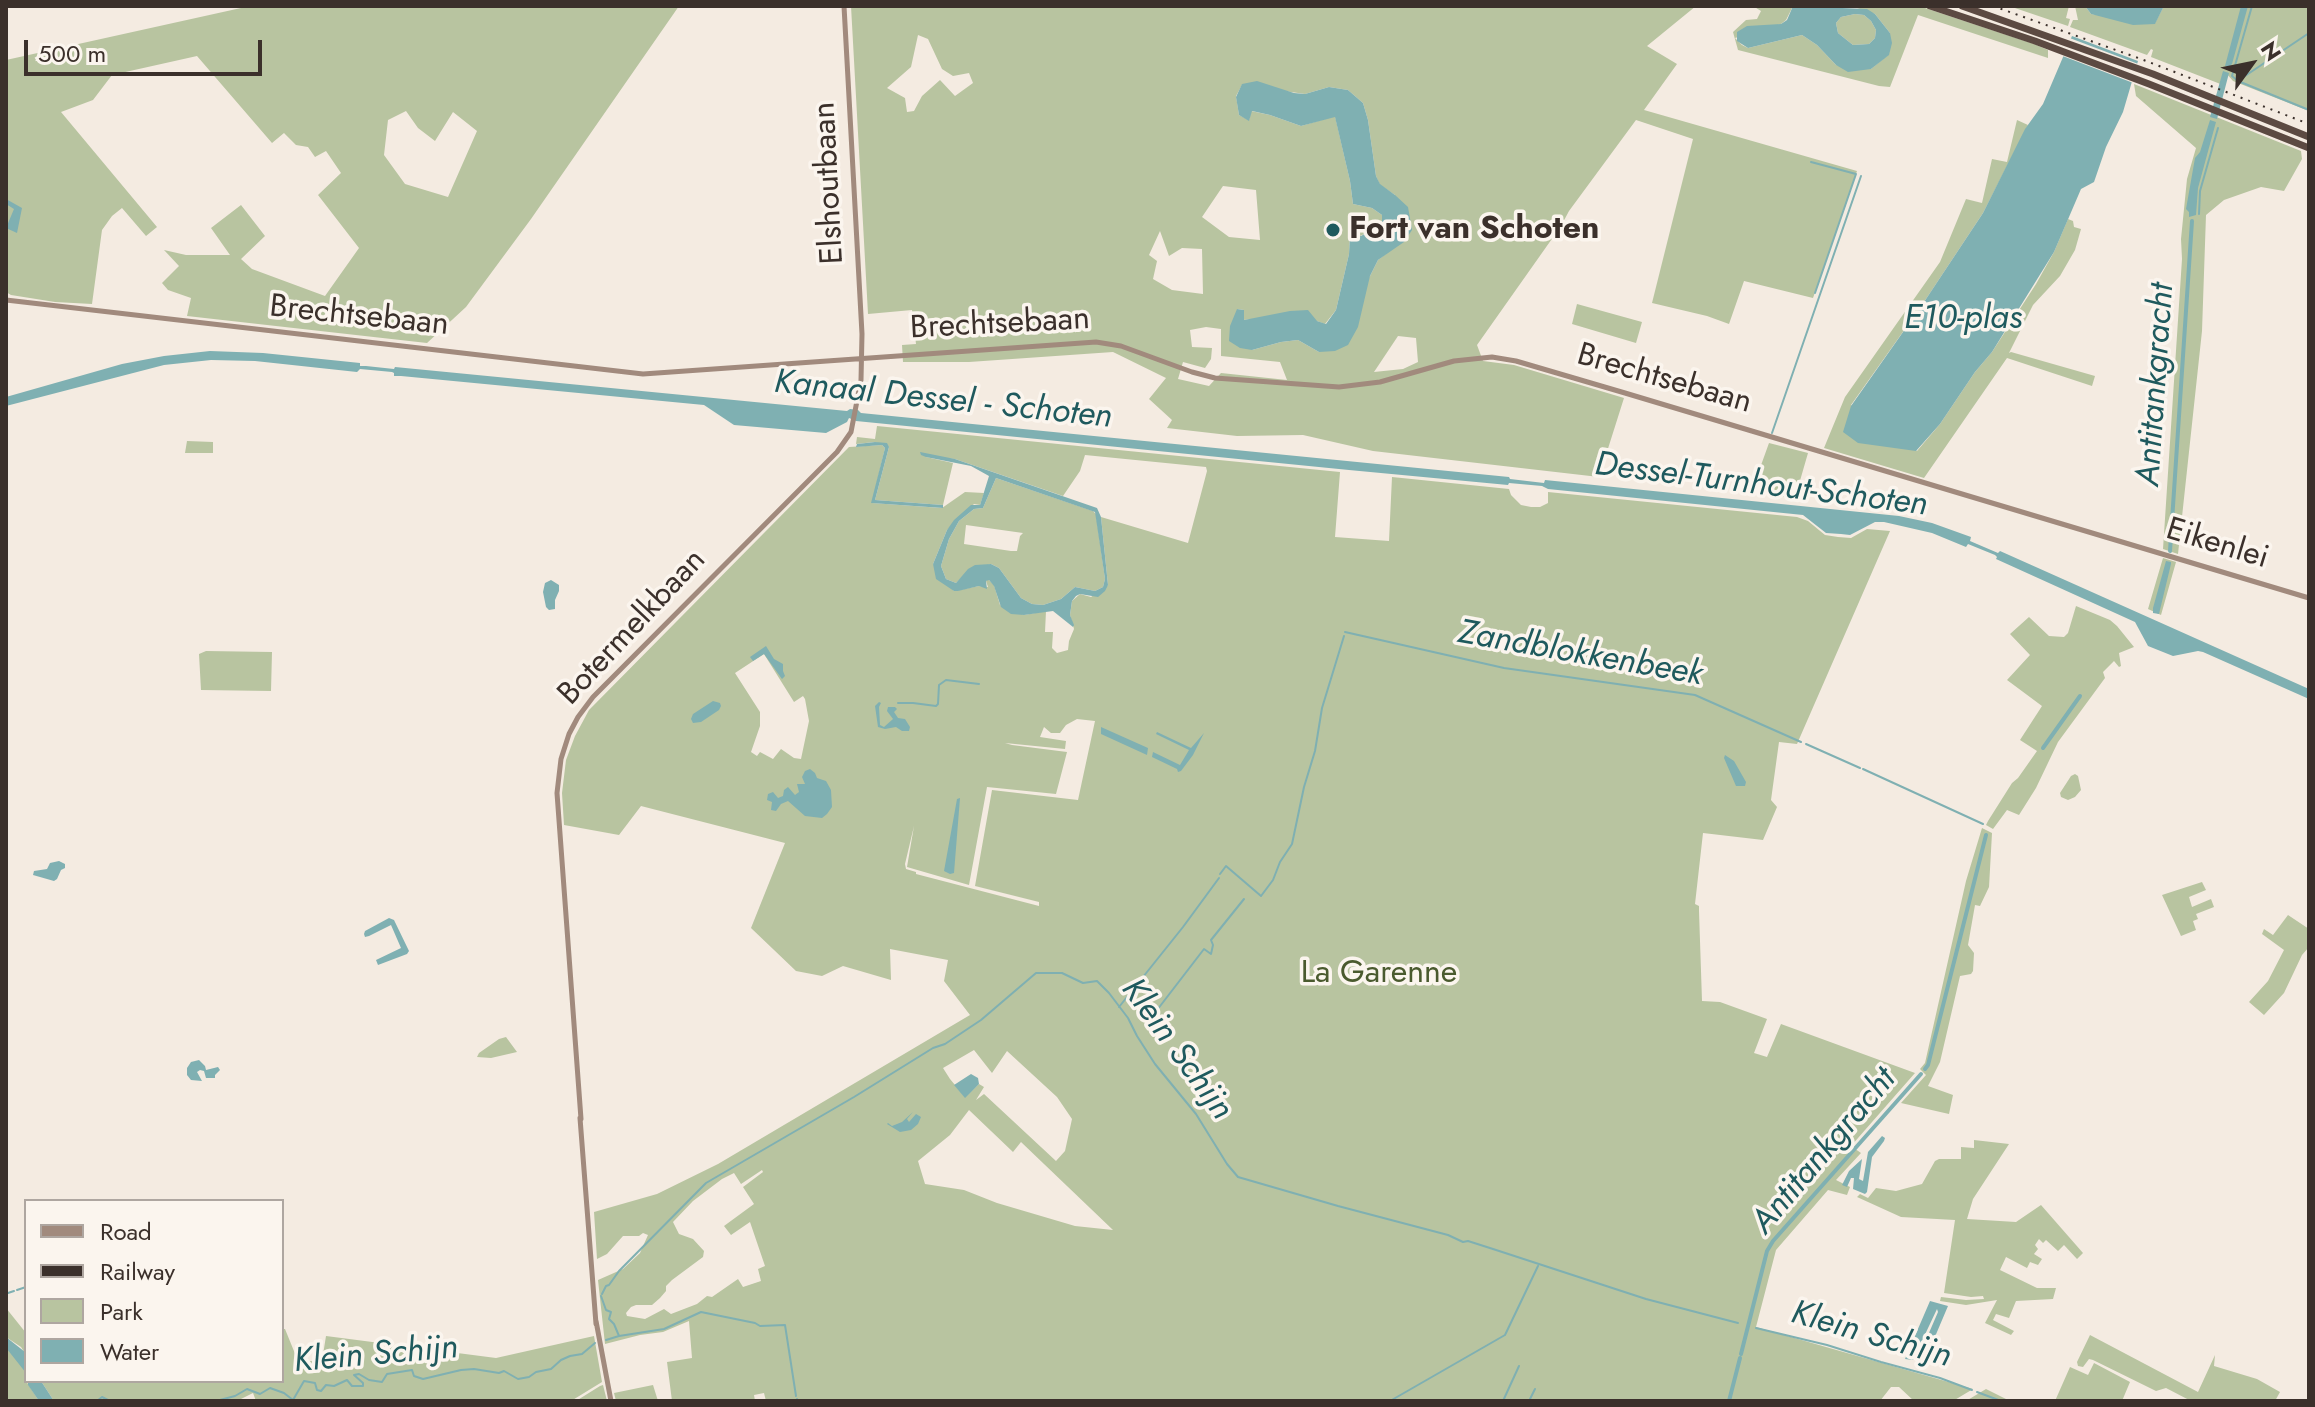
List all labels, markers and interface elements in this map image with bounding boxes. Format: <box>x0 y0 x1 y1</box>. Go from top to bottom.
scale bar <box>28 24 266 74</box>
north arrow <box>2211 24 2291 104</box>
text: N <box>2253 35 2289 67</box>
text: 500 m <box>38 36 106 71</box>
street label: Elshoutbaan <box>807 101 853 265</box>
place label: Fort van Schoten <box>1349 211 1599 249</box>
marker: Fort van Schoten <box>1324 221 1342 239</box>
water label: Antitankgracht <box>2130 282 2184 488</box>
street label: Brechtsebaan <box>268 289 450 345</box>
water label: E10-plas <box>1904 300 2022 340</box>
street label: Brechtsebaan <box>909 301 1091 349</box>
street label: Brechtsebaan <box>1572 337 1756 423</box>
water label: Kanaal Dessel - Schoten <box>772 363 1114 439</box>
water label: Dessel-Turnhout-Schoten <box>1592 445 1930 527</box>
street label: Eikenlei <box>2161 511 2273 579</box>
street label: Botermelkbaan <box>551 542 715 714</box>
water label: Zandblokkenbeek <box>1455 613 1705 697</box>
park label: La Garenne <box>1301 955 1457 993</box>
water label: Klein Schijn <box>1111 971 1241 1129</box>
water label: Antitankgracht <box>1744 1061 1906 1243</box>
legend <box>24 1199 284 1383</box>
text: Road <box>100 1214 152 1249</box>
text: Railway <box>100 1254 175 1289</box>
text: Park <box>100 1294 143 1329</box>
water label: Klein Schijn <box>1786 1294 1956 1378</box>
water label: Klein Schijn <box>292 1329 460 1383</box>
text: Water <box>100 1334 159 1369</box>

